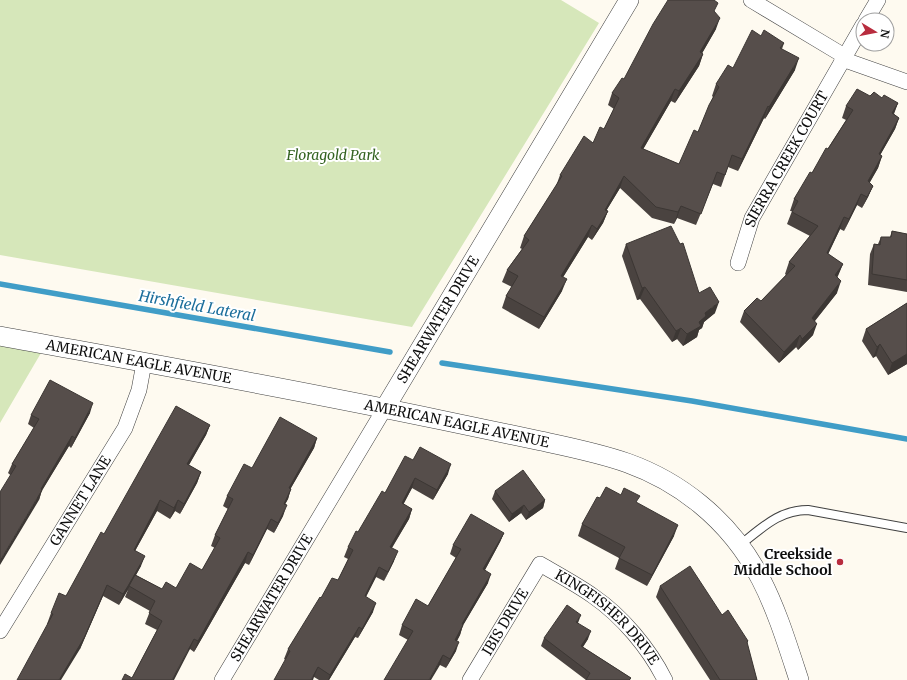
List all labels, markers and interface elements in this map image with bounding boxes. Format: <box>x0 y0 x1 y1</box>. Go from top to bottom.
north arrow <box>855 12 895 52</box>
text: N <box>877 28 892 40</box>
street label: SIERRA CREEK COURT <box>741 88 832 230</box>
park label: Floragold Park <box>286 146 380 164</box>
street label: SHEARWATER DRIVE <box>393 252 483 387</box>
water label: Hirshfield Lateral <box>136 286 257 325</box>
street label: AMERICAN EAGLE AVENUE <box>44 335 233 387</box>
street label: AMERICAN EAGLE AVENUE <box>362 395 551 452</box>
street label: GANNET LANE <box>46 452 115 549</box>
street label: SHEARWATER DRIVE <box>226 531 317 665</box>
place label: Creekside Middle School <box>734 545 832 579</box>
marker: Creekside Middle School <box>835 557 845 567</box>
street label: KINGFISHER DRIVE <box>552 566 663 668</box>
street label: IBIS DRIVE <box>478 585 532 658</box>

